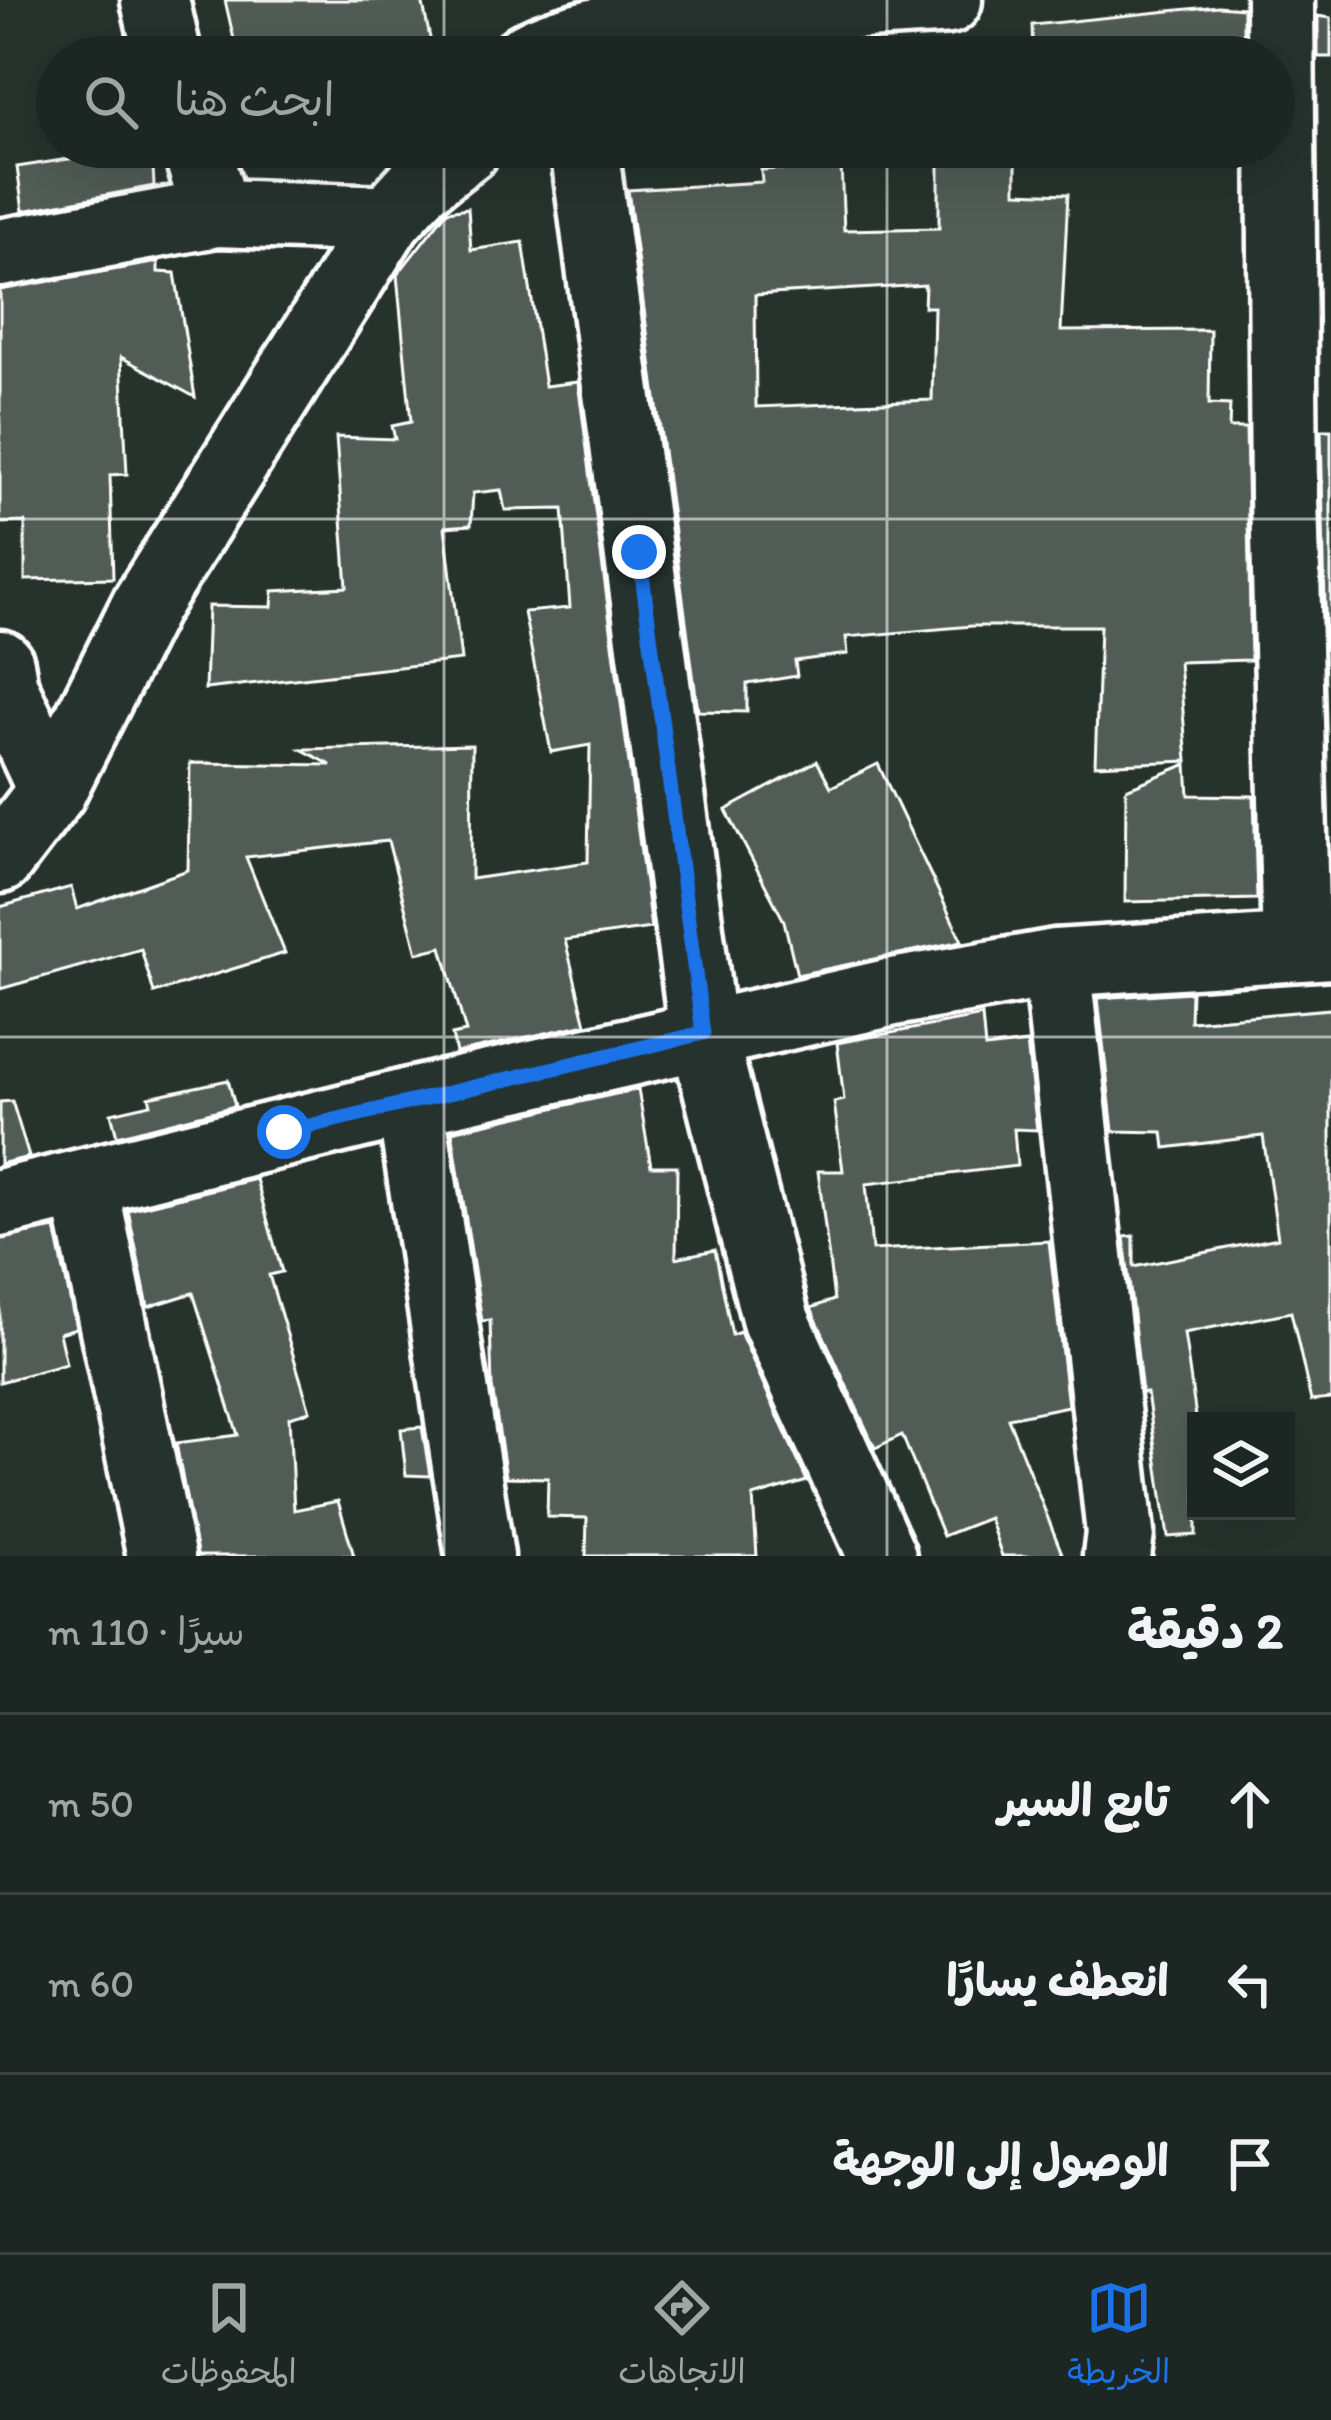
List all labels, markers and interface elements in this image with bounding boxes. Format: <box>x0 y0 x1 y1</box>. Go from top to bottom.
search box <box>36 36 1295 168</box>
icon: search <box>78 69 144 135</box>
text: ابحث هنا <box>174 72 335 126</box>
route end <box>612 525 666 579</box>
route start <box>257 1105 311 1159</box>
map controls <box>1187 1412 1295 1520</box>
button: layers <box>1187 1412 1295 1520</box>
text: 2 دقيقة <box>1127 1600 1283 1661</box>
text: سيرًا · 110 m <box>48 1608 245 1655</box>
icon: ahead <box>1217 1771 1283 1837</box>
text: تابع السير <box>999 1773 1169 1827</box>
text: 50 m <box>48 1780 134 1827</box>
icon: left <box>1217 1951 1283 2017</box>
text: انعطف يسارًا <box>946 1953 1169 2007</box>
text: 60 m <box>48 1960 134 2007</box>
icon: arrive <box>1217 2131 1283 2197</box>
text: الوصول إلى الوجهة <box>832 2133 1169 2187</box>
tab: المحفوظات <box>161 2275 297 2401</box>
tab: الاتجاهات <box>618 2275 746 2401</box>
tab: الخريطة <box>1067 2275 1170 2401</box>

